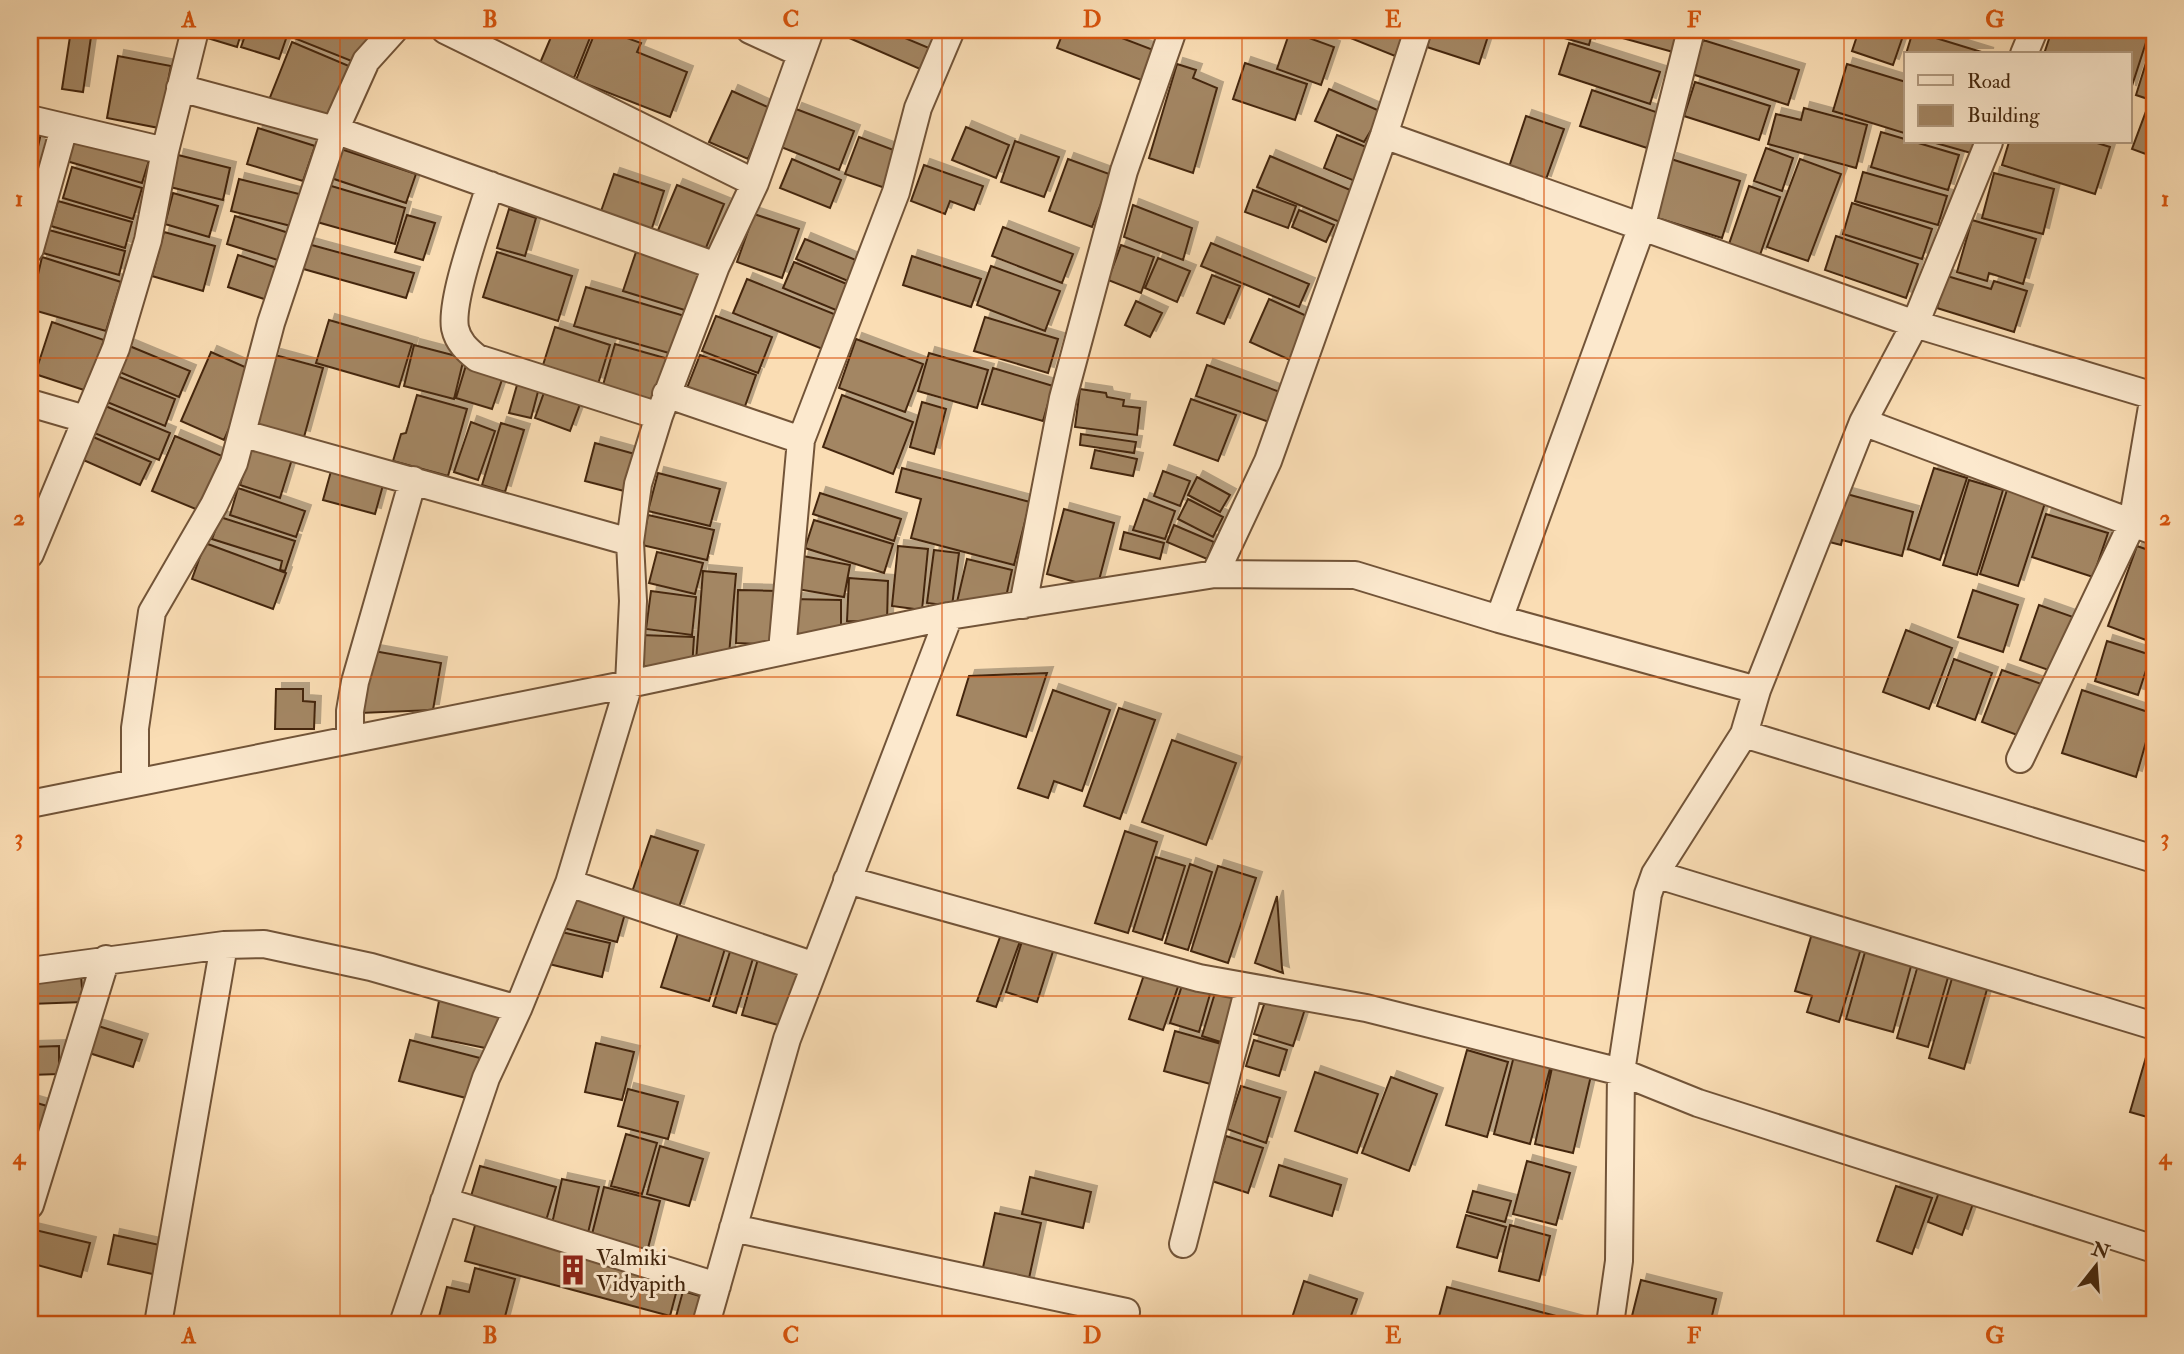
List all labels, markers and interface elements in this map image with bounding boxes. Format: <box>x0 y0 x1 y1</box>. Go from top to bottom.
text: A <box>181 5 197 34</box>
text: B <box>482 5 498 34</box>
text: C <box>783 5 799 34</box>
text: D <box>1083 5 1101 34</box>
text: E <box>1385 5 1402 34</box>
text: F <box>1687 5 1702 34</box>
text: G <box>1985 5 2005 34</box>
legend <box>1904 52 2132 144</box>
text: Road <box>1967 68 2012 95</box>
text: Building <box>1967 102 2040 129</box>
text: 1 <box>15 184 23 213</box>
text: 1 <box>2161 184 2169 213</box>
text: 2 <box>13 503 25 532</box>
text: 2 <box>2159 503 2171 532</box>
text: 3 <box>15 823 23 852</box>
text: 3 <box>2161 823 2169 852</box>
text: 4 <box>12 1142 27 1171</box>
text: 4 <box>2158 1142 2173 1171</box>
north arrow <box>2062 1232 2132 1302</box>
text: N <box>2088 1236 2113 1265</box>
place label: Valmiki Vidyapith <box>596 1243 686 1299</box>
building icon: Valmiki Vidyapith <box>556 1253 590 1287</box>
text: A <box>181 1321 197 1350</box>
text: B <box>482 1321 498 1350</box>
text: C <box>783 1321 799 1350</box>
text: D <box>1083 1321 1101 1350</box>
text: E <box>1385 1321 1402 1350</box>
text: F <box>1687 1321 1702 1350</box>
text: G <box>1985 1321 2005 1350</box>

